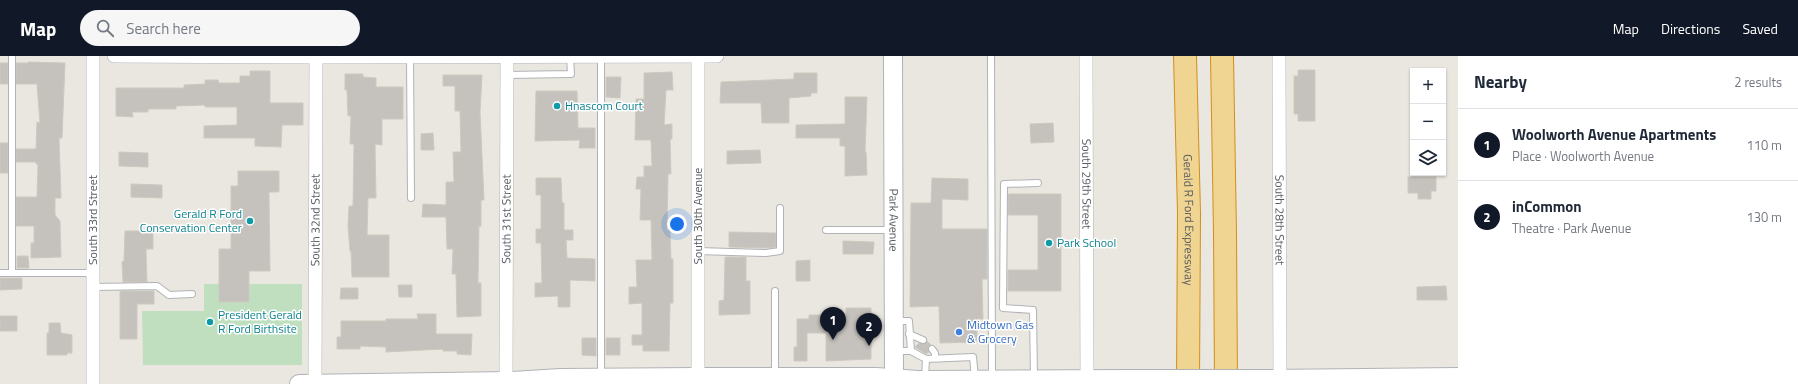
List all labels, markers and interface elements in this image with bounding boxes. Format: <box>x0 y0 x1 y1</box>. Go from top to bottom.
search box <box>80 10 360 46</box>
text: Map <box>20 14 56 43</box>
icon: search <box>94 17 116 39</box>
text: Search here <box>126 17 201 40</box>
text: Map <box>1613 18 1639 39</box>
text: Directions <box>1661 18 1720 39</box>
text: Saved <box>1742 18 1778 39</box>
map controls <box>1410 68 1446 176</box>
button: + <box>1410 68 1446 104</box>
text: Nearby <box>1474 69 1527 95</box>
text: 2 results <box>1734 72 1782 92</box>
place label: Hnascom Court <box>565 96 644 115</box>
marker: Hnascom Court <box>552 101 562 111</box>
button: − <box>1410 104 1446 140</box>
text: Woolworth Avenue Apartments <box>1512 123 1716 146</box>
text: 1 <box>1483 135 1491 155</box>
text: 110 m <box>1746 135 1782 155</box>
street label: South 29th Street <box>1077 139 1097 230</box>
button: layers <box>1410 140 1446 176</box>
text: Place · Woolworth Avenue <box>1512 146 1654 166</box>
street label: Gerald R Ford Expressway <box>1179 154 1199 286</box>
street label: South 30th Avenue <box>688 168 707 264</box>
street label: South 32nd Street <box>305 173 325 266</box>
street label: South 31st Street <box>496 173 516 264</box>
street label: South 33rd Street <box>83 174 102 265</box>
street label: South 28th Street <box>1270 175 1290 266</box>
street label: Park Avenue <box>884 188 904 252</box>
text: inCommon <box>1512 195 1582 218</box>
place label: Gerald R Ford Conservation Center <box>140 204 242 237</box>
text: 2 <box>1483 207 1491 227</box>
text: 130 m <box>1746 207 1782 227</box>
your location <box>667 214 687 234</box>
marker: Gerald R Ford Conservation Center <box>245 216 255 226</box>
text: Theatre · Park Avenue <box>1512 218 1631 238</box>
place label: Park School <box>1057 233 1116 252</box>
marker: Park School <box>1044 238 1054 248</box>
place label: President Gerald R Ford Birthsite <box>218 305 302 338</box>
pin: 1 <box>820 307 846 340</box>
pin: 2 <box>856 313 882 346</box>
place label: Midtown Gas & Grocery <box>967 315 1034 348</box>
marker: President Gerald R Ford Birthsite <box>205 317 215 327</box>
marker: Midtown Gas & Grocery <box>954 327 964 337</box>

